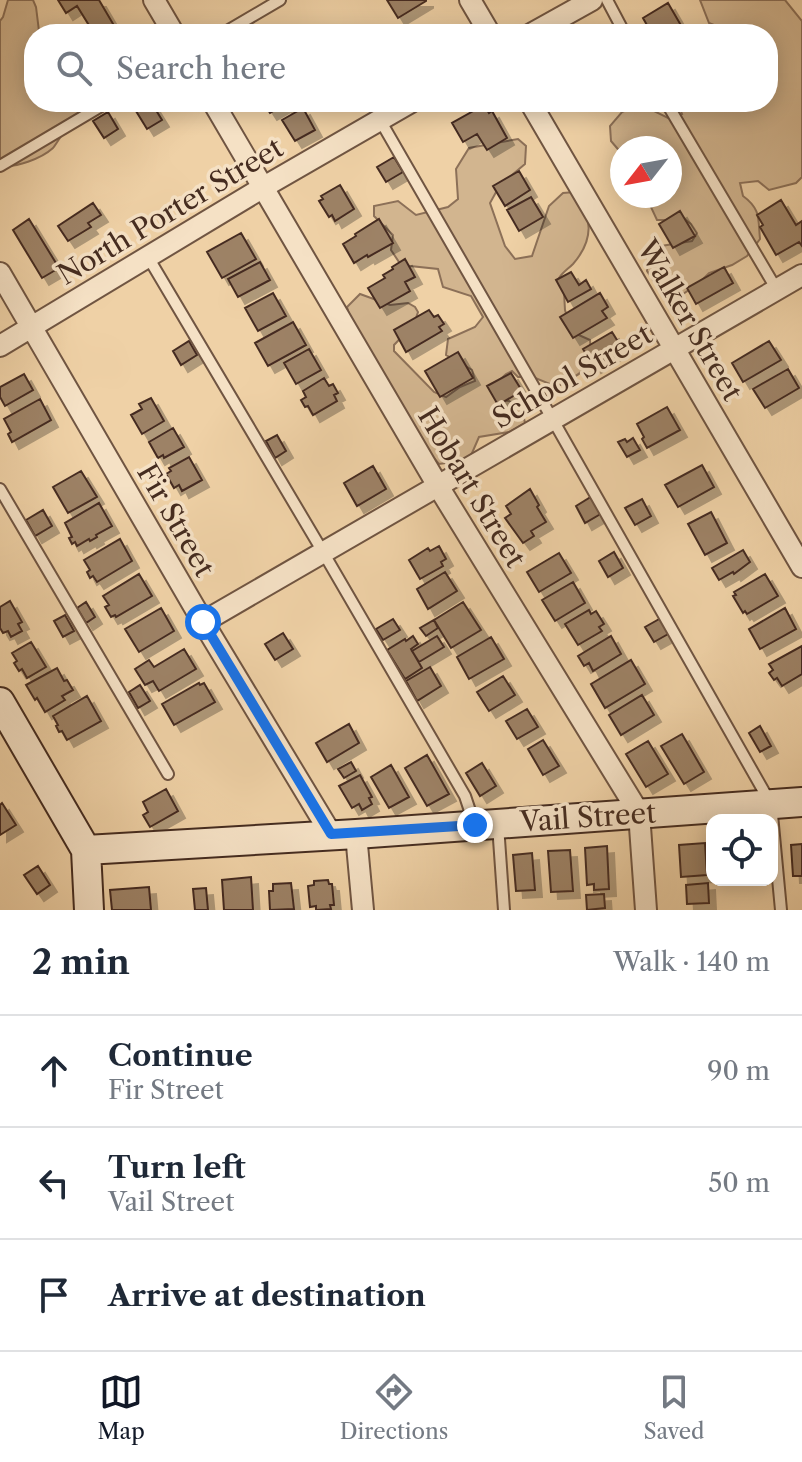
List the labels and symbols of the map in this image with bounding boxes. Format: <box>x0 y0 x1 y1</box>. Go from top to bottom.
street label: North Porter Street <box>51 130 289 292</box>
north arrow <box>610 136 682 208</box>
street label: Walker Street <box>630 233 750 407</box>
street label: School Street <box>486 317 658 435</box>
street label: Hobart Street <box>411 401 533 573</box>
street label: Fir Street <box>130 457 222 583</box>
route start <box>185 604 221 640</box>
street label: Vail Street <box>518 795 657 839</box>
route end <box>457 807 493 843</box>

